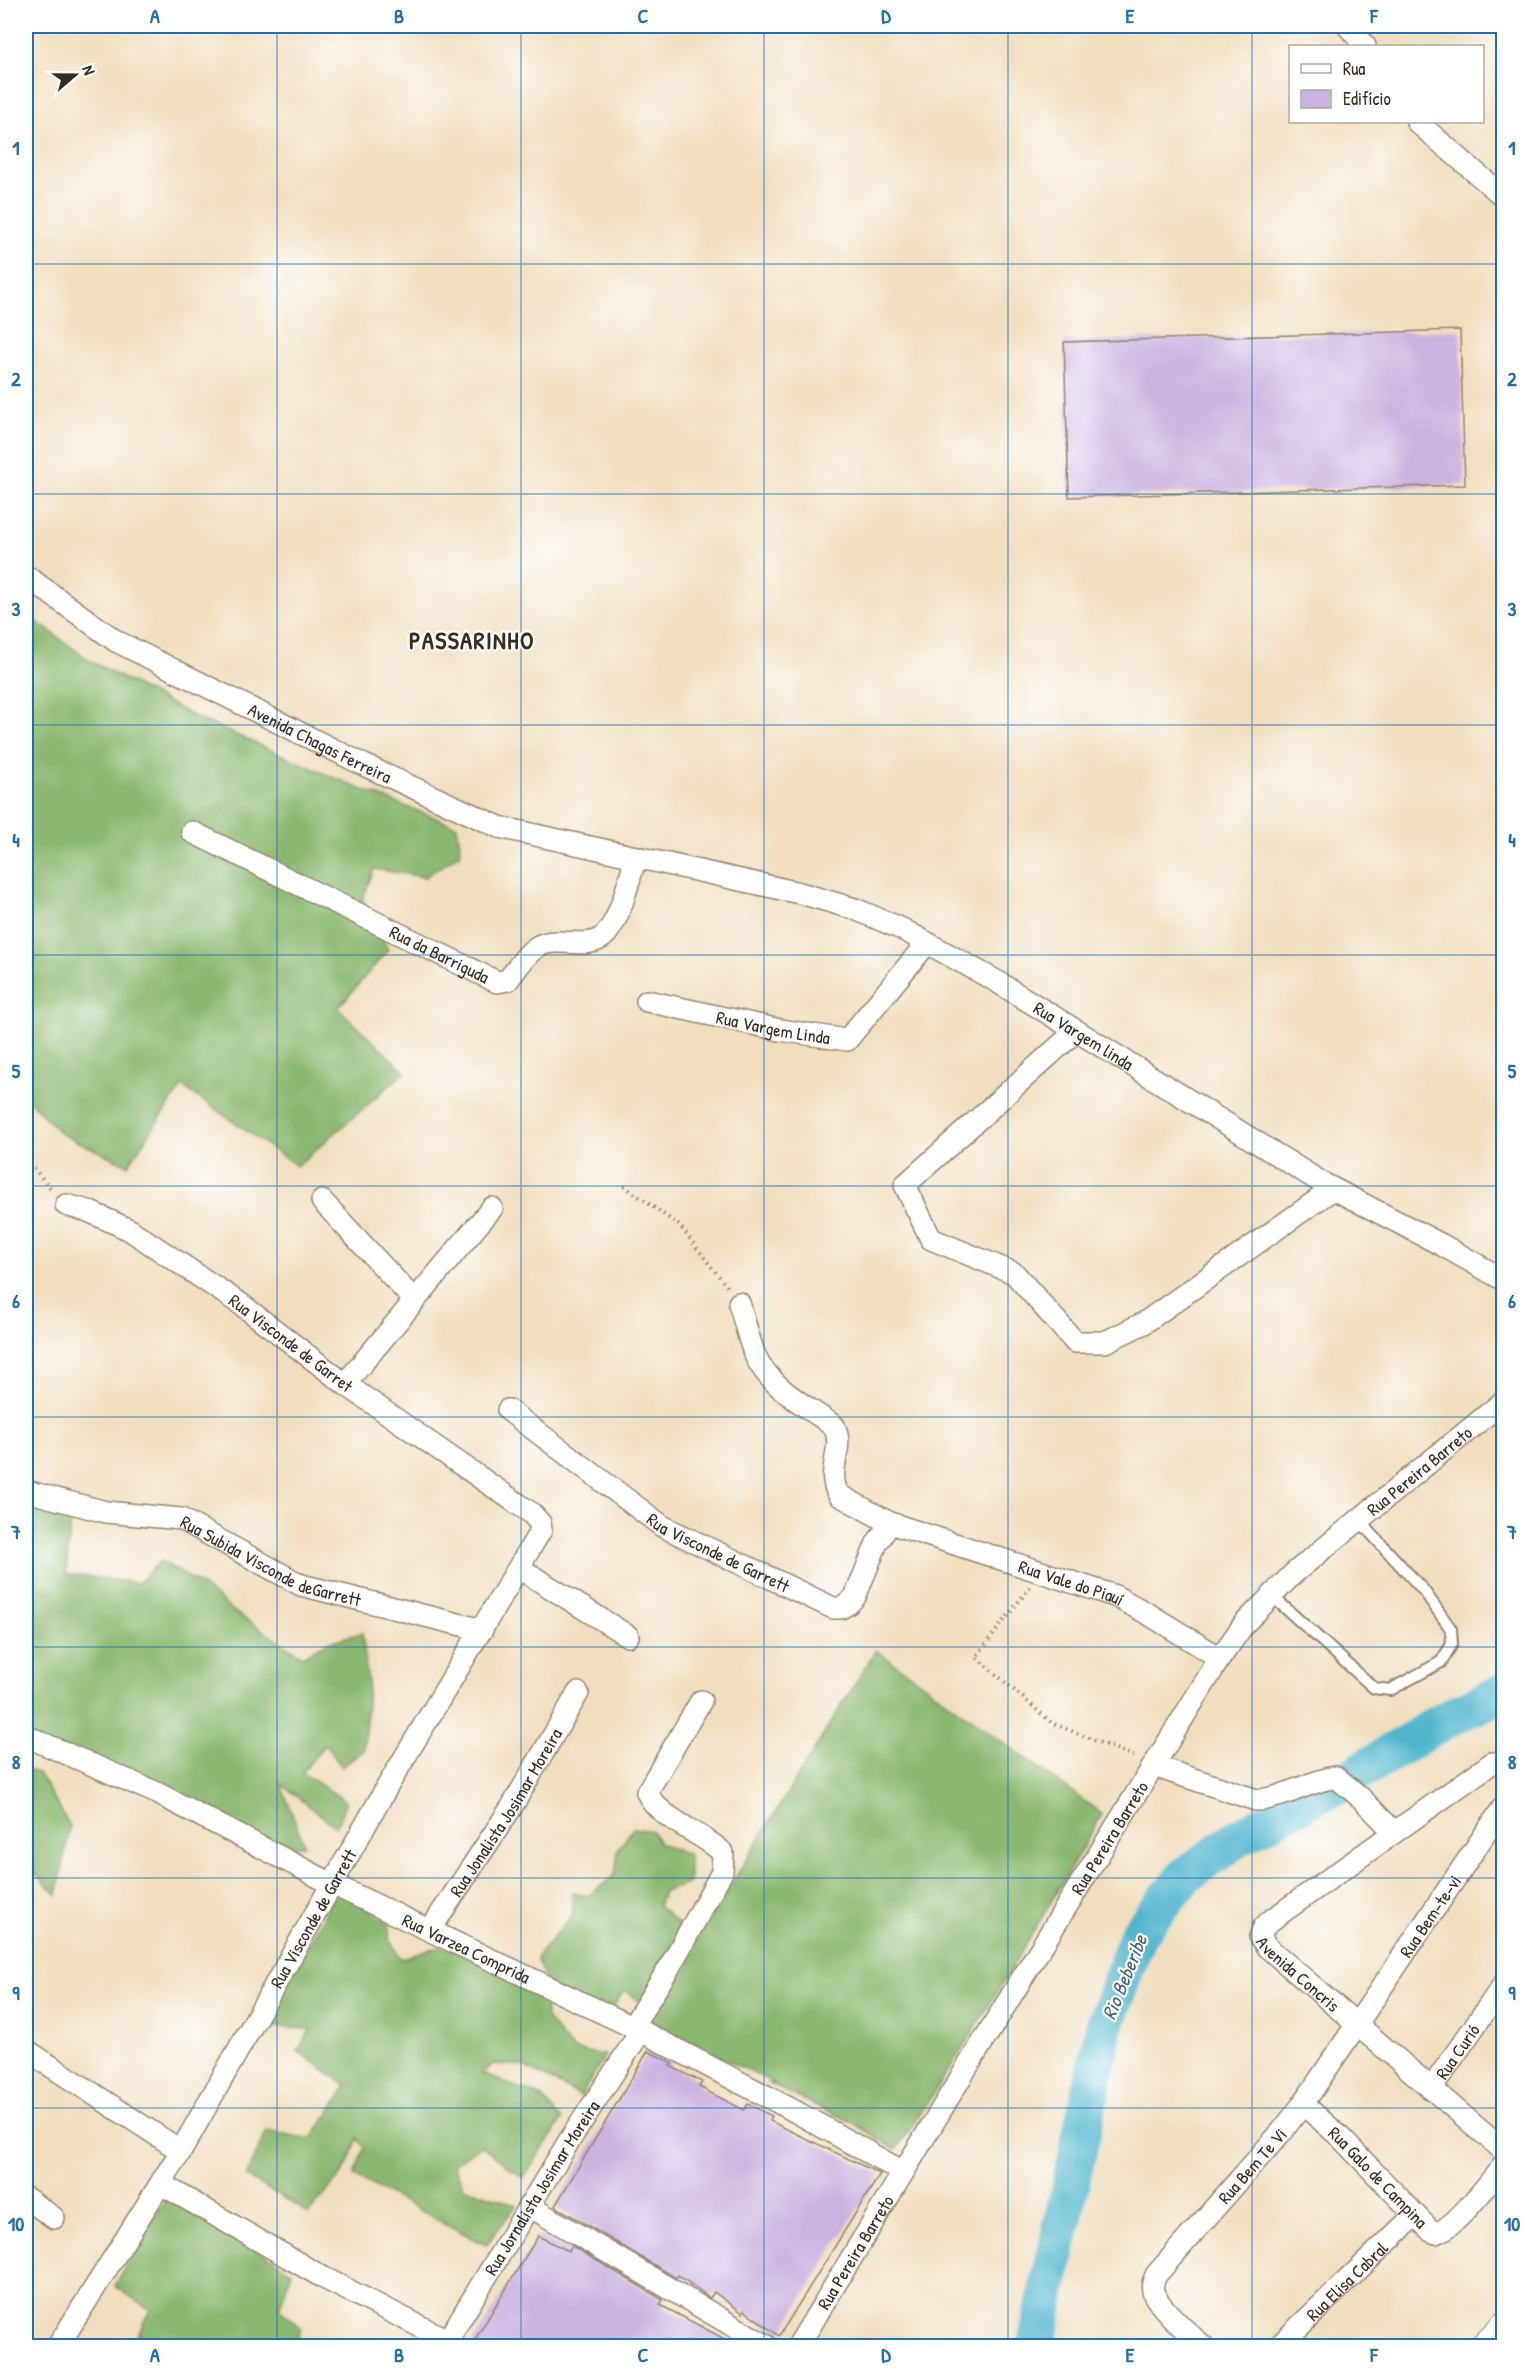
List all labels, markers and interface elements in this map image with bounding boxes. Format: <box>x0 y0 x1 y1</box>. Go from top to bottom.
text: A <box>150 2 160 29</box>
text: B <box>394 2 404 29</box>
text: C <box>638 2 649 29</box>
text: D <box>881 2 891 29</box>
text: E <box>1126 2 1135 29</box>
text: F <box>1369 2 1379 29</box>
north arrow <box>45 45 105 105</box>
legend <box>1289 45 1484 123</box>
text: Rua <box>1343 56 1365 81</box>
text: N <box>77 62 101 78</box>
text: Edifício <box>1343 86 1391 111</box>
text: 1 <box>12 134 20 161</box>
text: 1 <box>1508 134 1516 161</box>
text: 2 <box>11 365 21 392</box>
text: 2 <box>1507 365 1517 392</box>
text: 3 <box>12 595 21 622</box>
text: 3 <box>1508 595 1517 622</box>
district label: PASSARINHO <box>409 624 535 656</box>
street label: Avenida Chagas Ferreira <box>244 697 396 789</box>
text: 4 <box>12 826 20 853</box>
text: 4 <box>1508 826 1516 853</box>
street label: Rua da Barriguda <box>386 919 494 989</box>
street label: Rua Vargem linda <box>1029 995 1139 1076</box>
street label: Rua Vargem Linda <box>714 1004 832 1050</box>
text: 5 <box>12 1057 21 1084</box>
text: 5 <box>1508 1057 1517 1084</box>
text: 6 <box>12 1287 20 1314</box>
text: 6 <box>1508 1287 1516 1314</box>
street label: Rua Visconde de Garret <box>224 1288 359 1398</box>
street label: Rua Pereira Barreto <box>1361 1420 1477 1521</box>
street label: Rua Visconde de Garrett <box>642 1507 795 1598</box>
street label: Rua Subida Visconde deGarrett <box>176 1509 364 1612</box>
text: 7 <box>10 1518 21 1545</box>
text: 7 <box>1506 1518 1517 1545</box>
street label: Rua Vale do Piauí <box>1016 1553 1129 1611</box>
street label: Rua Jonalista Josimar Moreira <box>443 1723 567 1901</box>
text: 8 <box>12 1748 21 1775</box>
text: 8 <box>1508 1748 1517 1775</box>
street label: Rua Pereira Barreto <box>1064 1776 1154 1899</box>
street label: Rua Visconde de Garrett <box>263 1844 362 1992</box>
street label: Rua Bem-te-vi <box>1393 1870 1467 1962</box>
street label: Rua Varzea Comprida <box>398 1907 535 1989</box>
water label: Rio Beberibe <box>1095 1930 1154 2023</box>
street label: Avenida Concris <box>1251 1931 1346 2017</box>
text: 9 <box>12 1979 20 2006</box>
text: 9 <box>1508 1979 1516 2006</box>
street label: Rua Curió <box>1429 2019 1485 2084</box>
street label: Rua Jornalista Josimar Moreira <box>478 2095 605 2280</box>
street label: Rua Galo de Campina <box>1323 2120 1434 2233</box>
street label: Rua Bem Te Vi <box>1212 2122 1292 2209</box>
street label: Rua Pereira Barreto <box>811 2190 899 2314</box>
text: 10 <box>8 2210 24 2237</box>
text: 10 <box>1504 2210 1520 2237</box>
street label: Rua Elisa Cabral <box>1300 2235 1393 2326</box>
text: A <box>150 2341 160 2368</box>
text: B <box>394 2341 404 2368</box>
text: C <box>638 2341 649 2368</box>
text: D <box>881 2341 891 2368</box>
text: E <box>1126 2341 1135 2368</box>
text: F <box>1369 2341 1379 2368</box>

